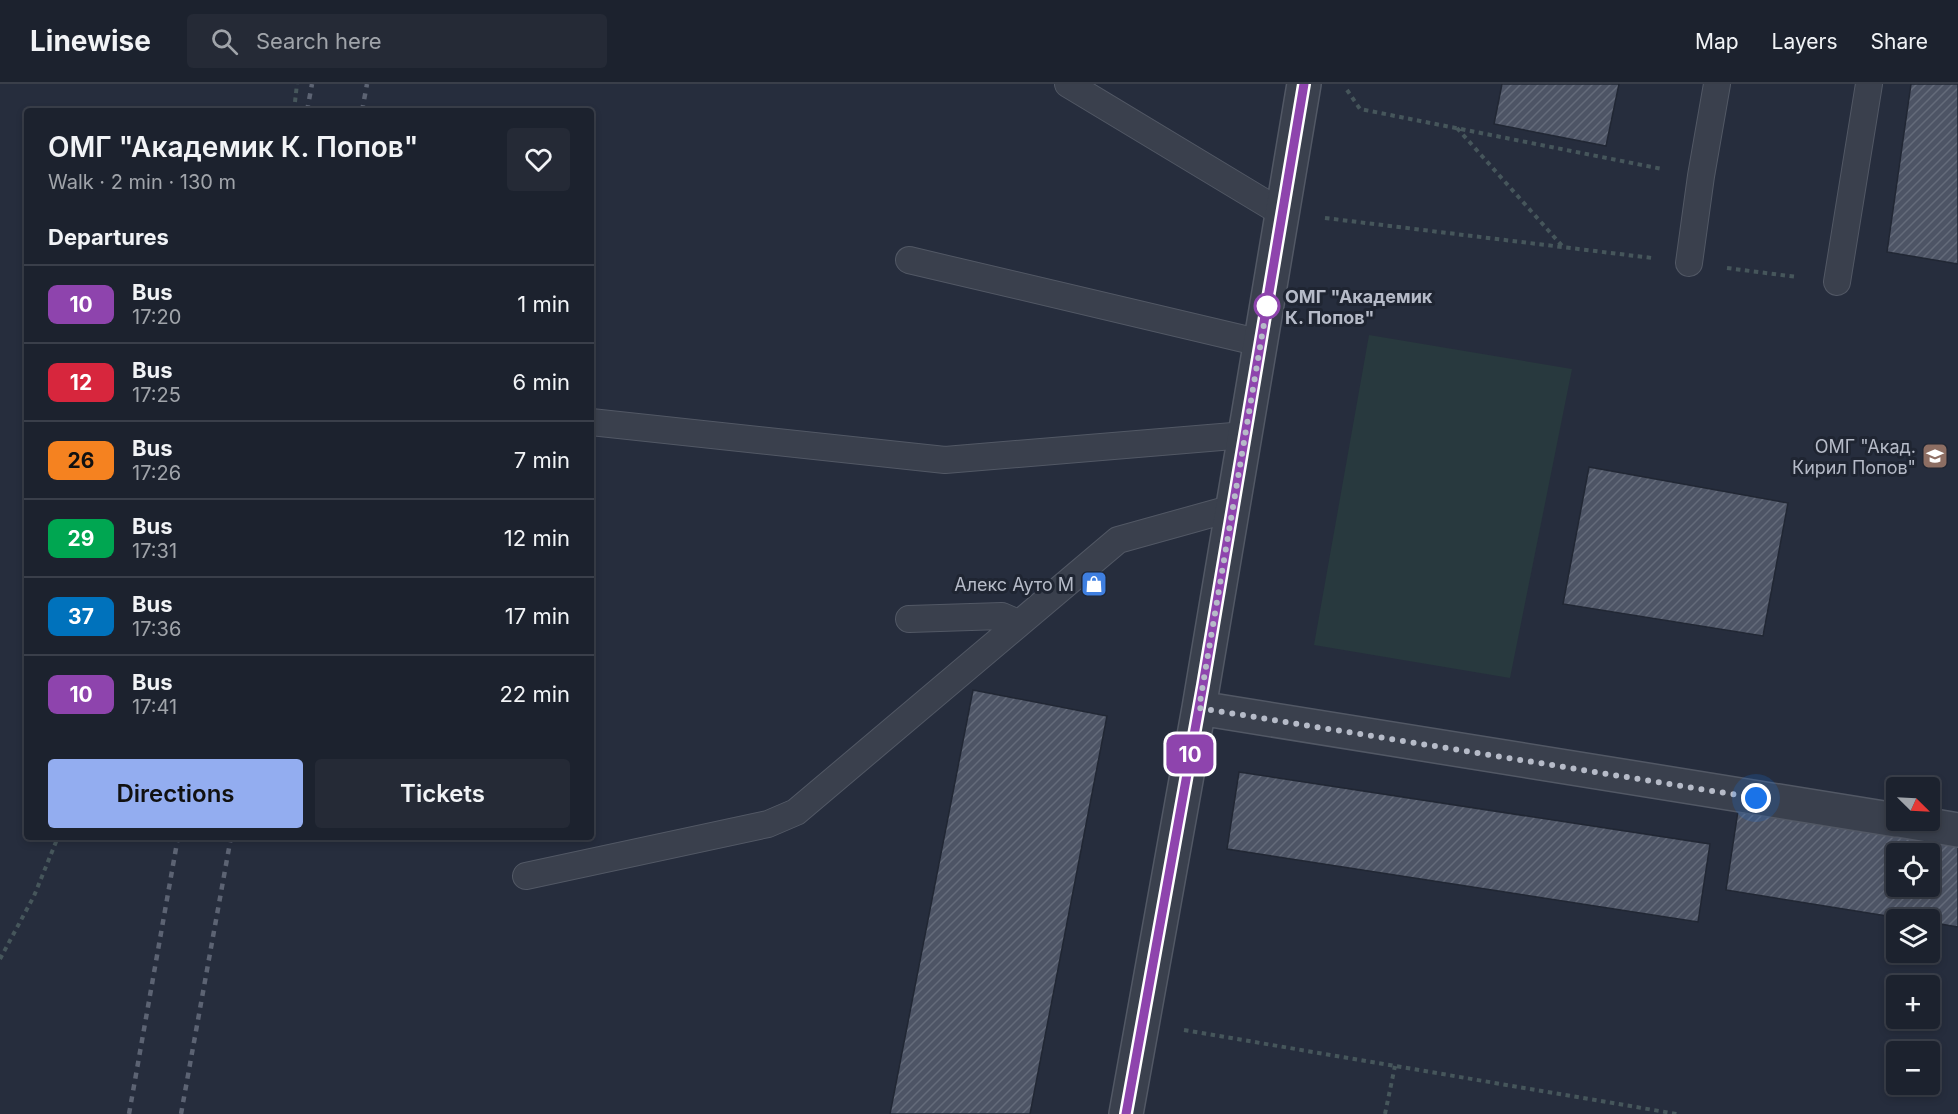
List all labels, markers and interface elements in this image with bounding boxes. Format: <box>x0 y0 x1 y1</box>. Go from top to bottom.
search box <box>187 14 607 68</box>
text: Linewise <box>30 24 151 58</box>
icon: search <box>208 25 241 58</box>
text: Search here <box>256 28 382 54</box>
text: Map <box>1695 29 1739 54</box>
text: Layers <box>1772 29 1838 54</box>
text: Share <box>1871 29 1928 54</box>
button: heart <box>507 128 570 191</box>
text: ОМГ "Академик К. Попов" <box>48 130 418 164</box>
text: Walk · 2 min · 130 m <box>48 170 236 194</box>
text: Departures <box>48 224 169 250</box>
text: Bus <box>132 279 173 305</box>
place label: ОМГ "Академик К. Попов" <box>1285 286 1433 328</box>
text: 1 min <box>517 291 570 317</box>
text: 10 <box>69 292 93 317</box>
marker: ОМГ "Академик К. Попов" <box>1254 293 1280 319</box>
text: 17:20 <box>132 305 181 329</box>
text: Bus <box>132 357 173 383</box>
text: 6 min <box>513 369 570 395</box>
text: 12 <box>70 370 92 395</box>
text: 17:25 <box>132 383 181 407</box>
text: Bus <box>132 435 173 461</box>
place label: ОМГ "Акад. Кирил Попов" <box>1792 436 1916 478</box>
school or university icon: ОМГ "Акад. Кирил Попов" <box>1920 441 1950 471</box>
text: 7 min <box>514 447 570 473</box>
text: 26 <box>68 448 94 473</box>
text: 17:26 <box>132 461 181 485</box>
text: Bus <box>132 513 173 539</box>
text: 12 min <box>504 525 570 551</box>
text: 29 <box>68 526 94 551</box>
text: 17:31 <box>132 539 177 563</box>
shop icon: Алекс Ауто М <box>1079 569 1109 599</box>
place label: Алекс Ауто М <box>954 574 1074 595</box>
text: Bus <box>132 591 173 617</box>
text: 17 min <box>505 603 570 629</box>
text: 37 <box>68 604 94 629</box>
text: 17:36 <box>132 617 181 641</box>
text: Bus <box>132 669 173 695</box>
text: 22 min <box>499 681 570 707</box>
text: 10 <box>69 682 93 707</box>
text: 17:41 <box>132 695 177 719</box>
line badge: 10 <box>1163 734 1217 774</box>
text: 10 <box>1178 742 1202 767</box>
button: Directions <box>48 759 303 828</box>
button: Tickets <box>315 759 570 828</box>
north arrow <box>1886 777 1940 831</box>
map controls <box>1886 777 1940 1095</box>
your location <box>1741 783 1771 813</box>
button: locate <box>1886 843 1940 897</box>
button: layers <box>1886 909 1940 963</box>
button: + <box>1886 975 1940 1029</box>
button: − <box>1886 1041 1940 1095</box>

